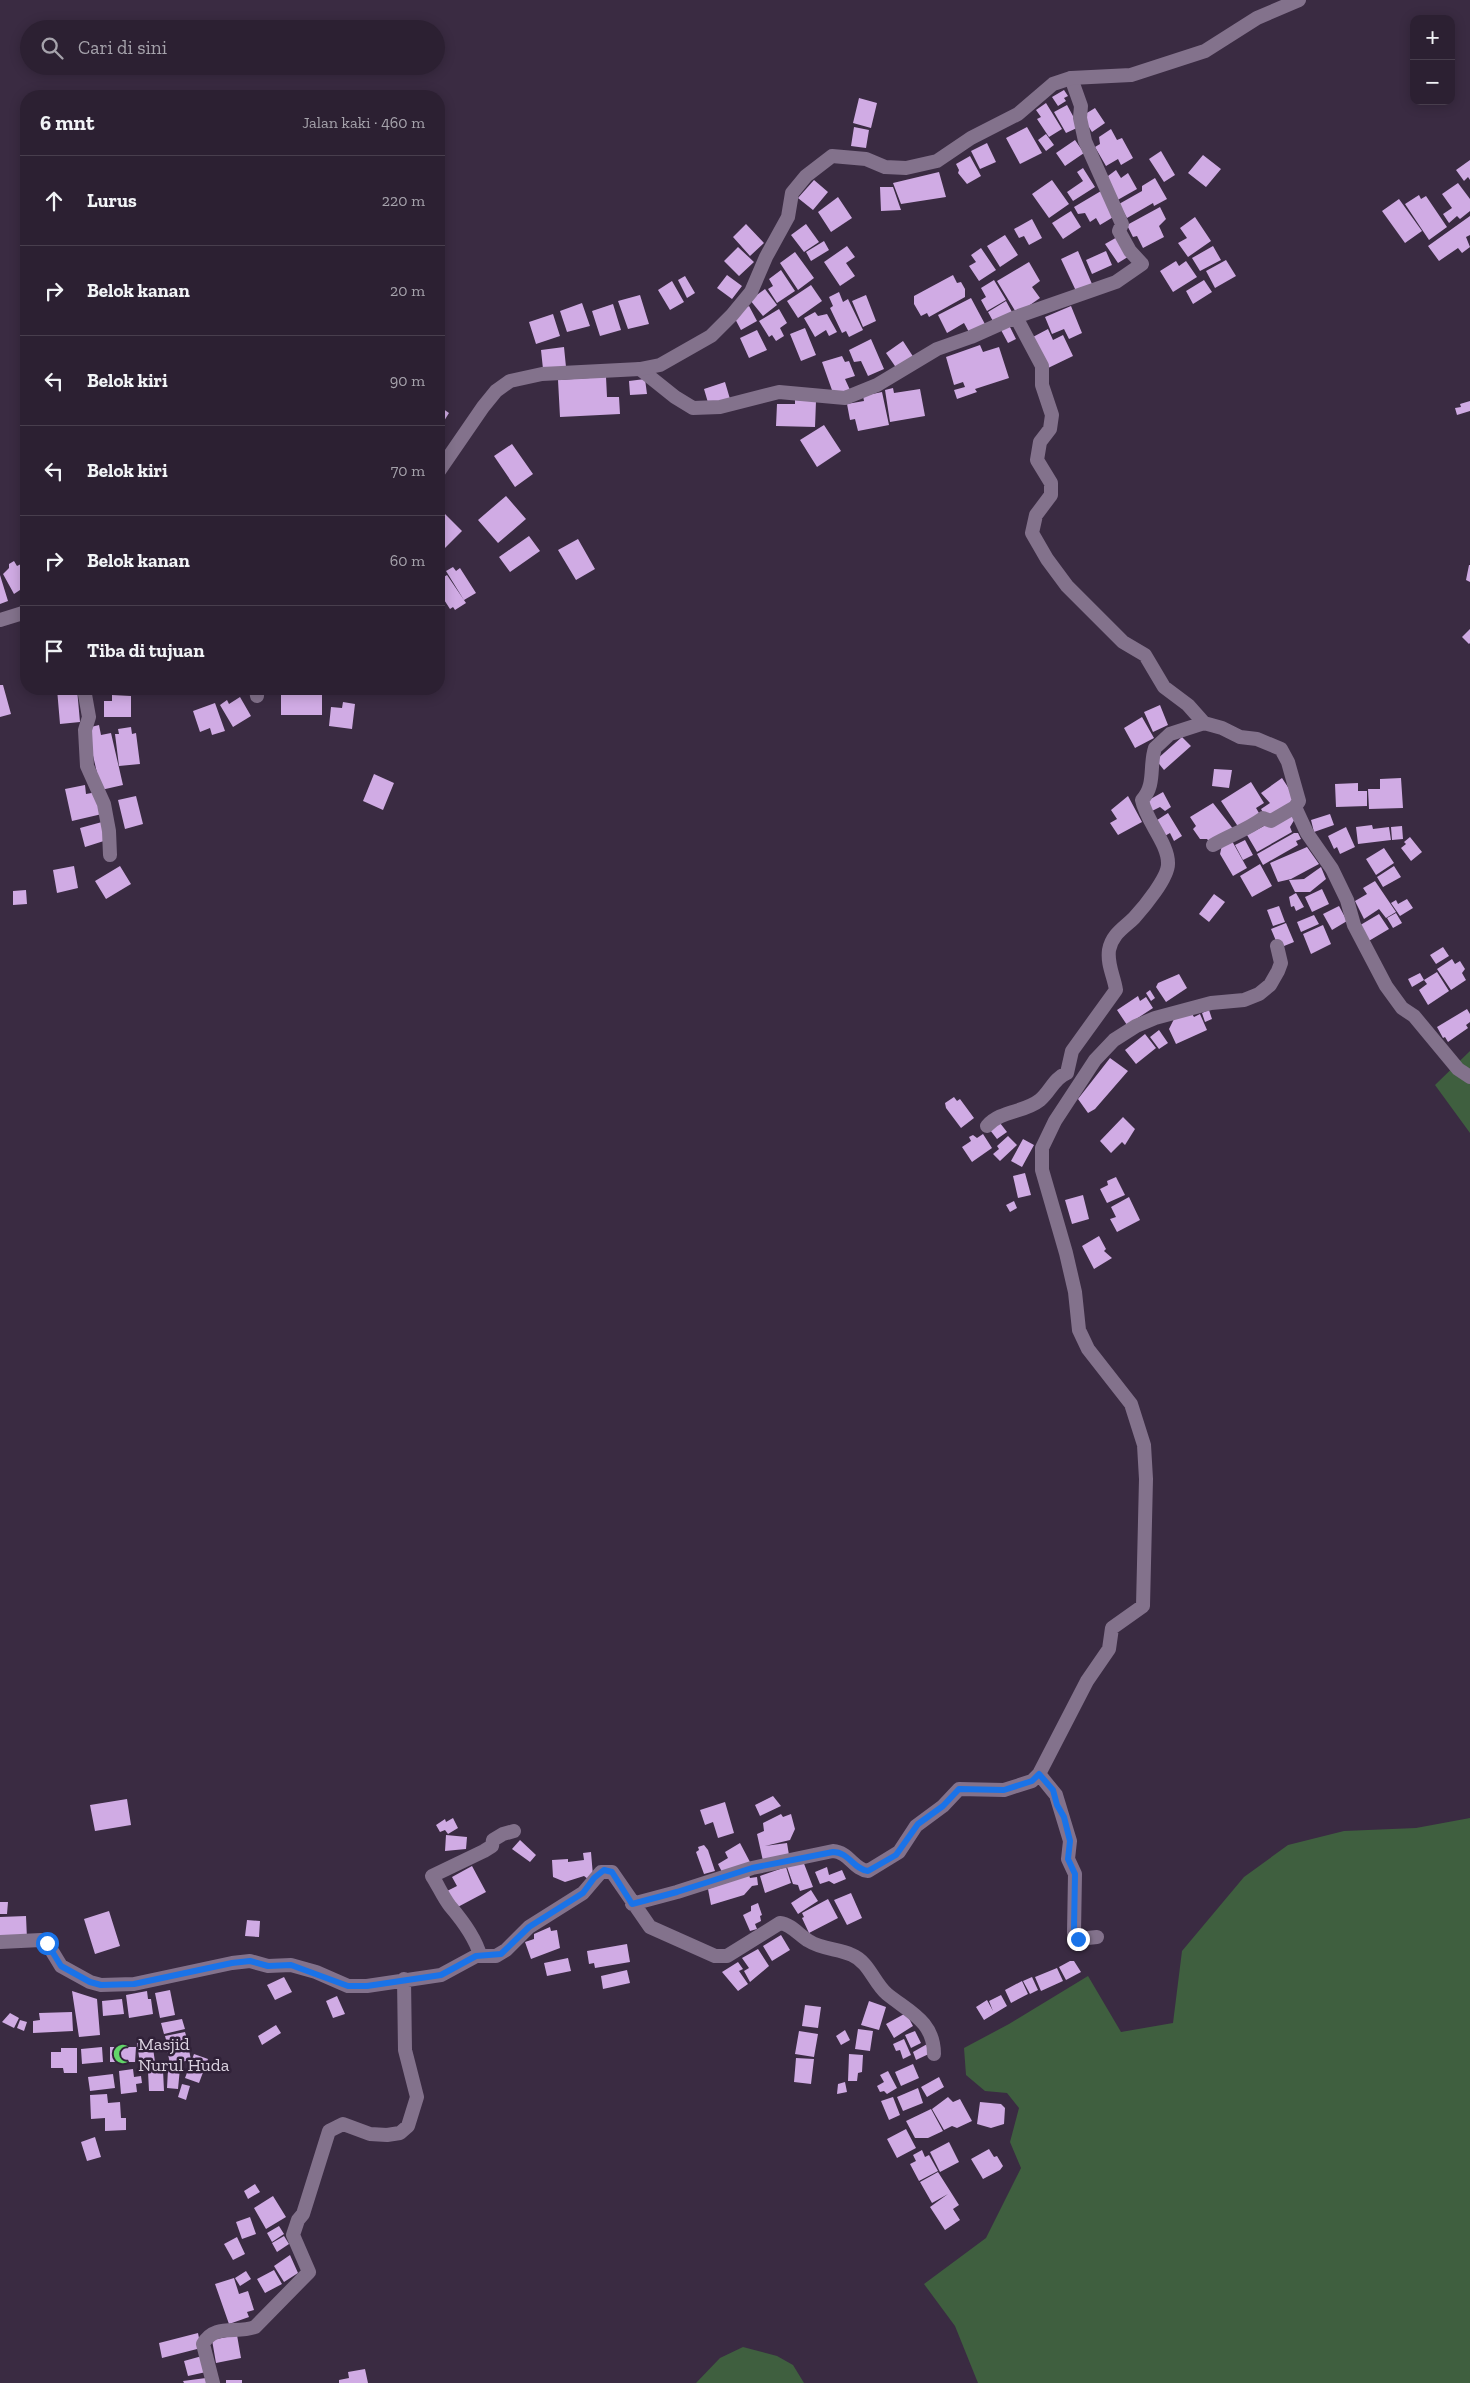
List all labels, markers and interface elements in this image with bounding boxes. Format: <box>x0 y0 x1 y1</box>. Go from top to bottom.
map controls <box>1410 15 1455 105</box>
button: + <box>1410 15 1455 60</box>
search box <box>20 20 445 75</box>
icon: search <box>38 34 66 62</box>
text: Cari di sini <box>78 36 167 59</box>
button: − <box>1410 60 1455 105</box>
text: 6 mnt <box>40 110 94 135</box>
text: Jalan kaki · 460 m <box>302 113 425 132</box>
icon: ahead <box>40 187 68 215</box>
text: Lurus <box>87 189 137 212</box>
text: 220 m <box>382 191 425 210</box>
icon: right <box>40 277 68 305</box>
text: Belok kanan <box>87 279 190 302</box>
text: 20 m <box>390 281 425 300</box>
icon: left <box>40 367 68 395</box>
text: Belok kiri <box>87 369 168 392</box>
text: 90 m <box>390 371 425 390</box>
icon: left <box>40 457 68 485</box>
text: Belok kiri <box>87 459 168 482</box>
text: 70 m <box>391 461 425 480</box>
icon: right <box>40 547 68 575</box>
text: Belok kanan <box>87 549 190 572</box>
text: 60 m <box>390 551 425 570</box>
icon: arrive <box>40 637 68 665</box>
text: Tiba di tujuan <box>87 639 204 662</box>
route end <box>1067 1928 1090 1951</box>
route start <box>36 1932 59 1955</box>
place label: Masjid Nurul Huda <box>138 2033 230 2076</box>
mosque icon: Masjid Nurul Huda <box>112 2043 134 2065</box>

